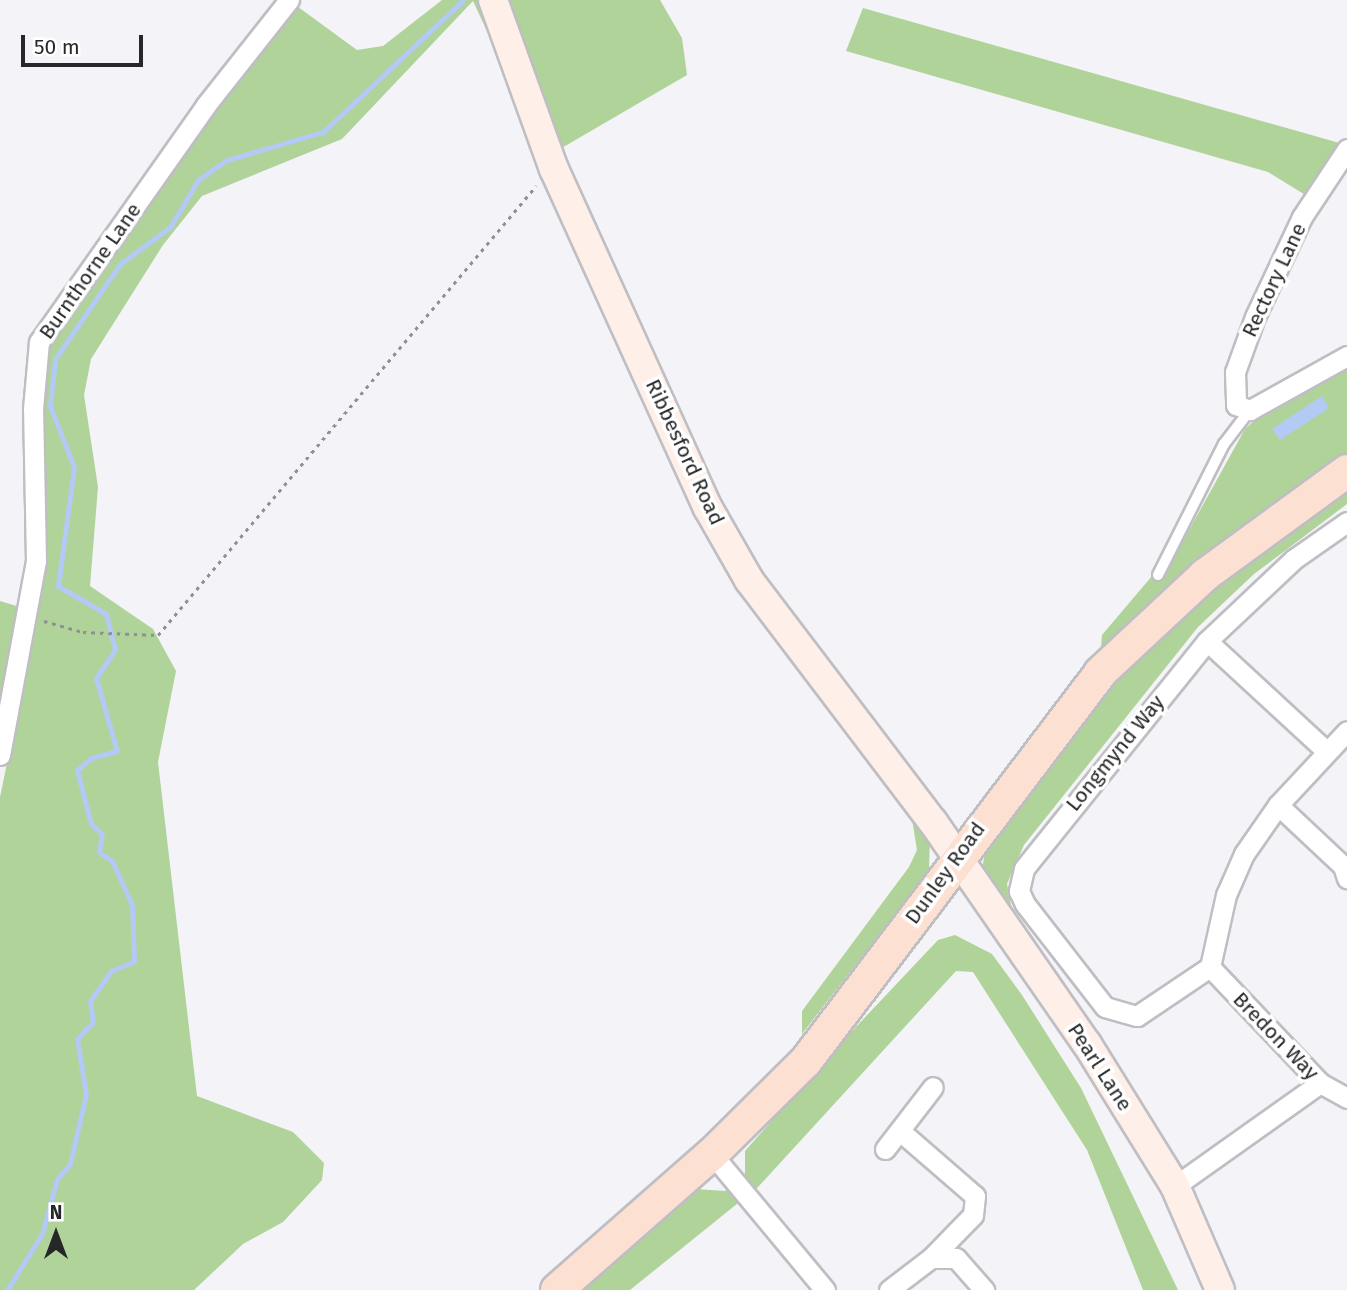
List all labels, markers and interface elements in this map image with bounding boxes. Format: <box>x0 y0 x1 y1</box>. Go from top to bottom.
scale bar <box>24 21 147 65</box>
text: 50 m <box>34 34 80 60</box>
street label: Burnthorne Lane <box>34 198 146 344</box>
street label: Rectory Lane <box>1237 219 1311 341</box>
street label: Ribbesford Road <box>640 375 730 529</box>
street label: Longmynd Way <box>1060 690 1170 816</box>
street label: Dunley Road <box>900 817 990 929</box>
street label: Bredon Way <box>1228 987 1324 1085</box>
street label: Pearl Lane <box>1062 1018 1138 1116</box>
north arrow <box>21 1199 91 1269</box>
text: N <box>50 1201 62 1224</box>

